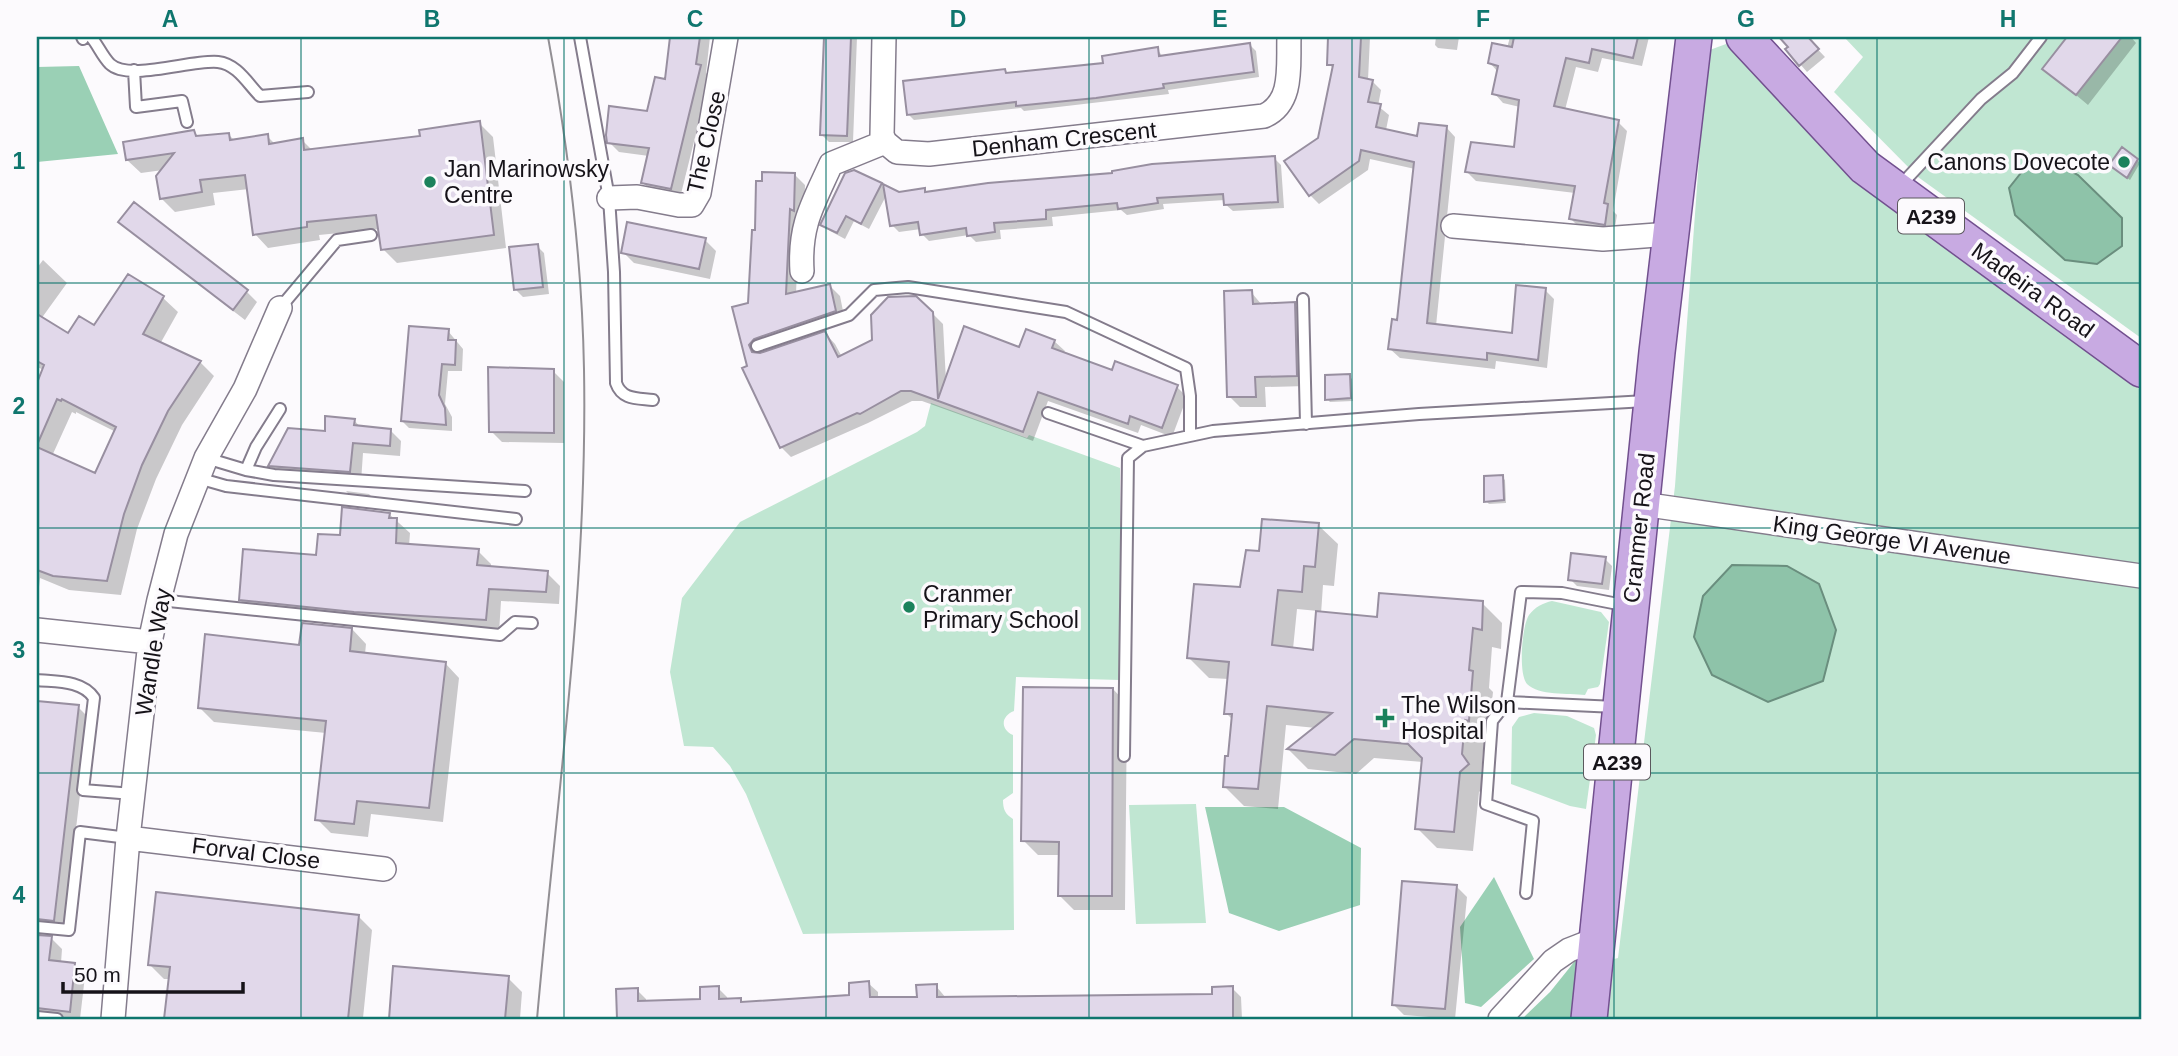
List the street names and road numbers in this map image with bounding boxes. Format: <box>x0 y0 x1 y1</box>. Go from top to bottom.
street label: The Close <box>682 88 730 196</box>
street label: Denham Crescent <box>970 116 1158 162</box>
road number: A239 <box>1898 198 1964 234</box>
street label: Madeira Road <box>1967 237 2099 343</box>
street label: Cranmer Road <box>1618 452 1660 604</box>
street label: King George VI Avenue <box>1771 510 2013 570</box>
street label: Wandle Way <box>130 586 176 718</box>
road number: A239 <box>1584 744 1650 780</box>
street label: Forval Close <box>190 832 322 874</box>

